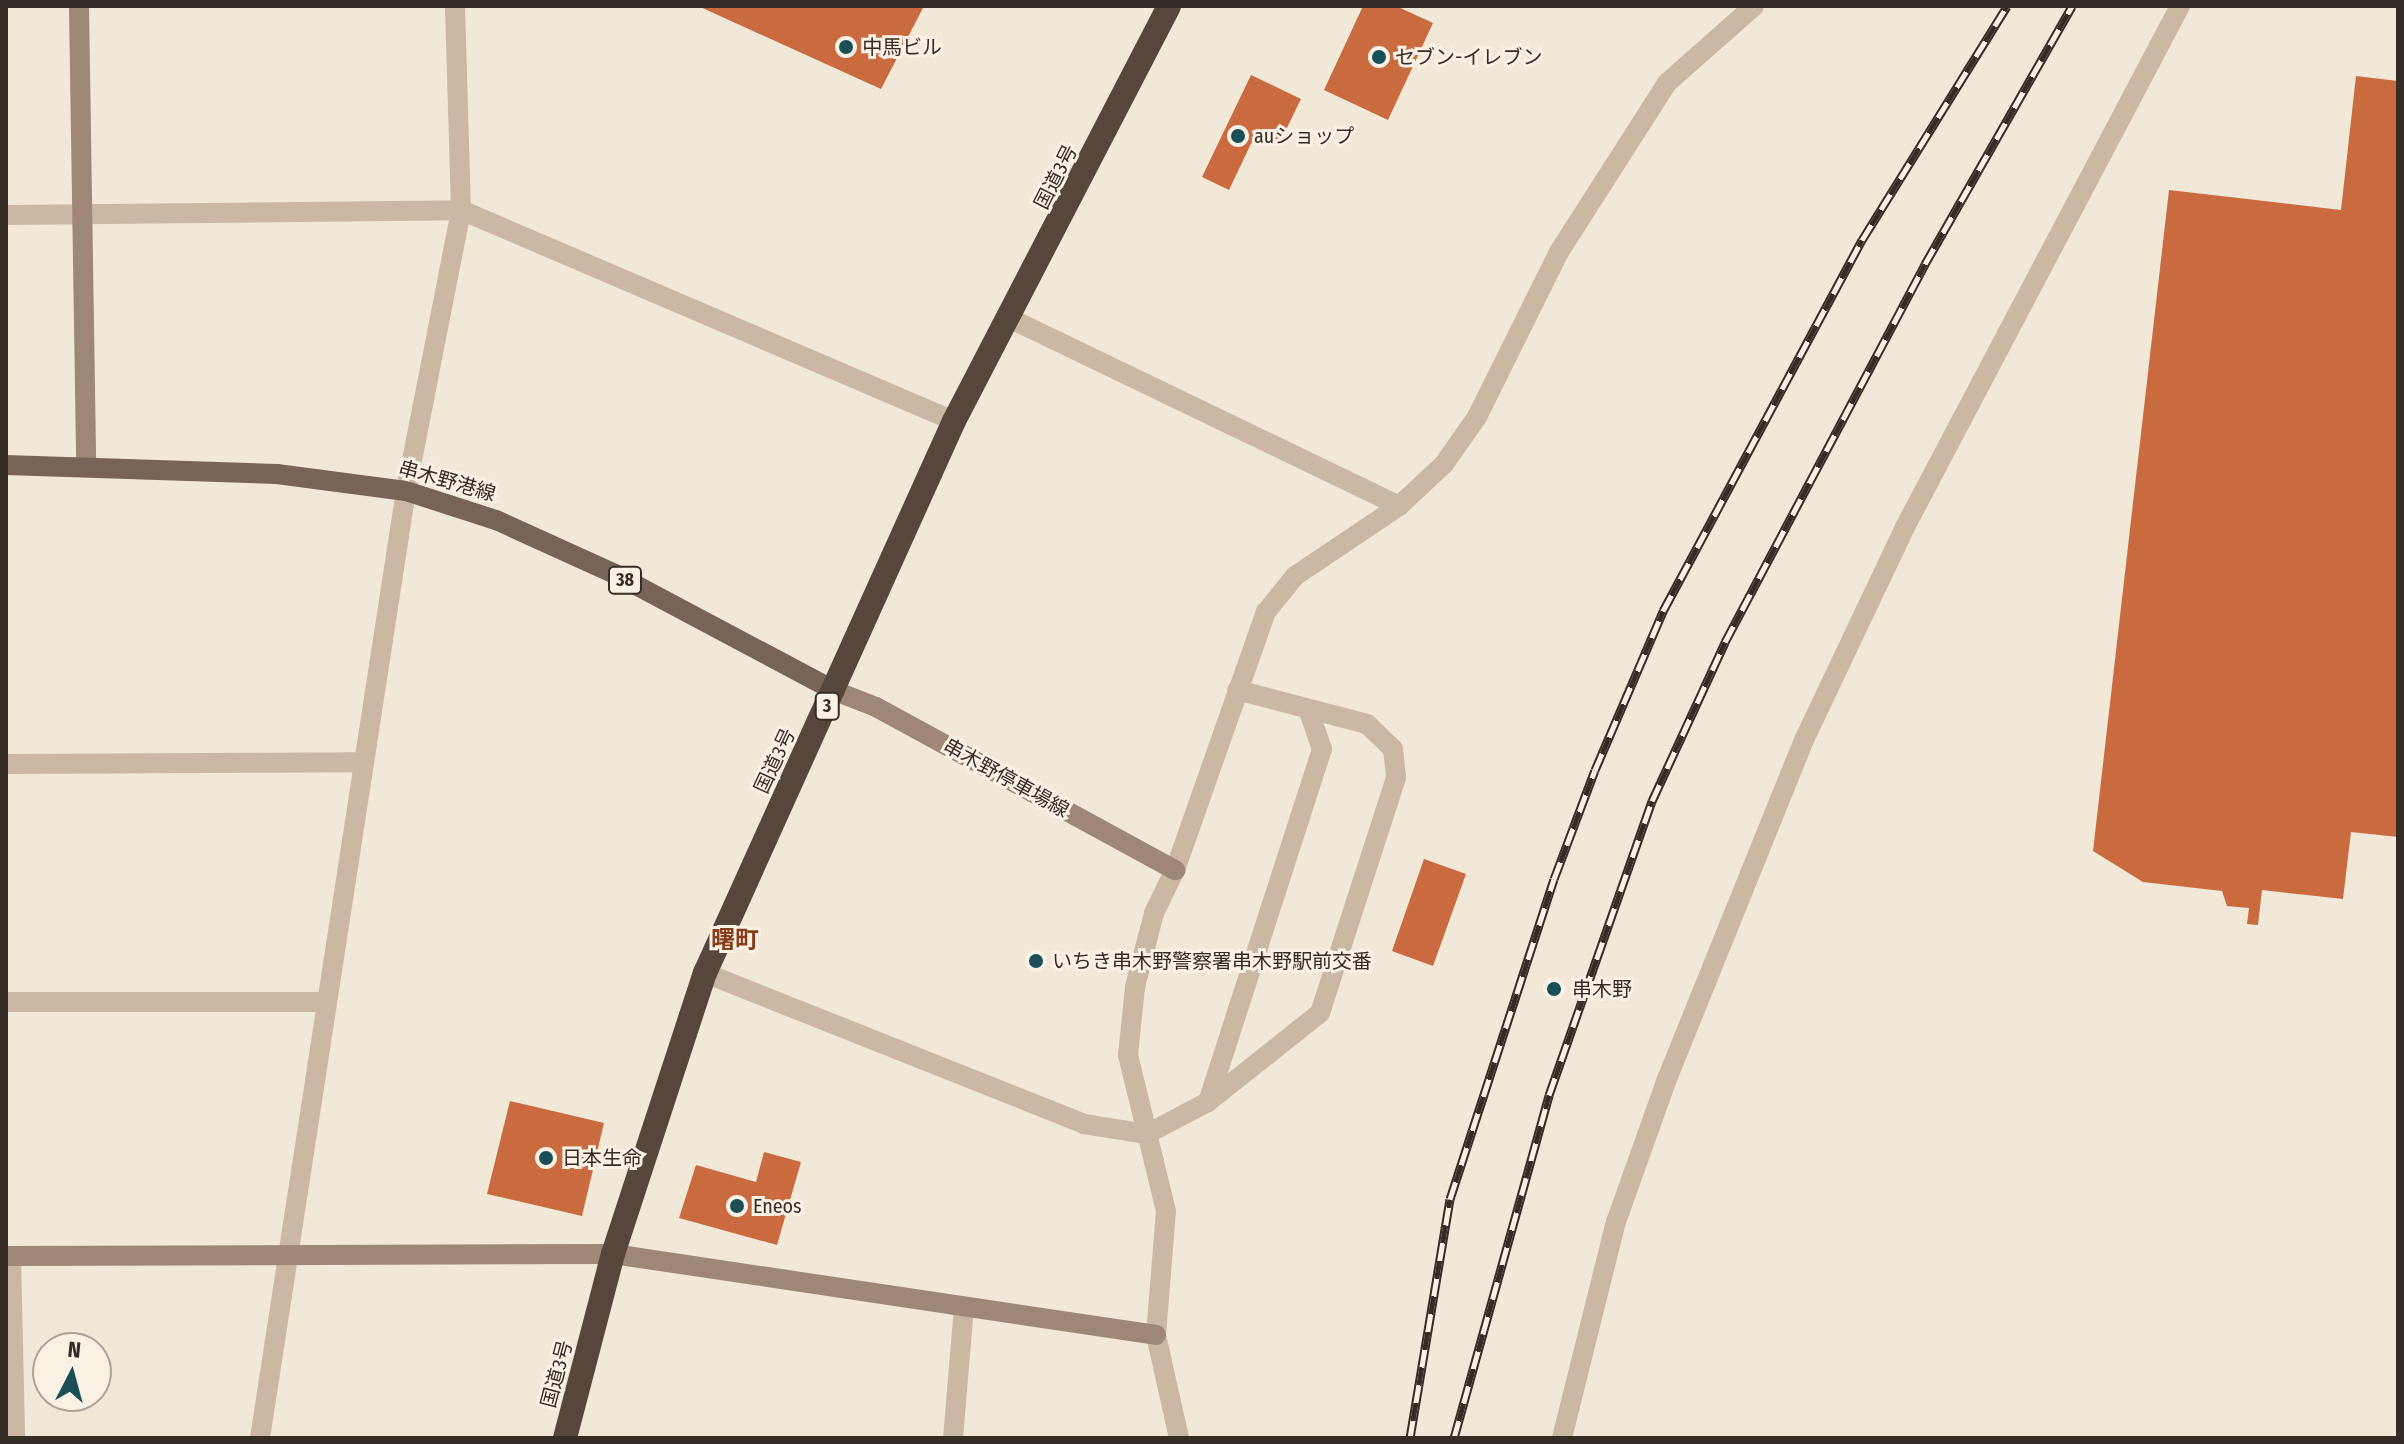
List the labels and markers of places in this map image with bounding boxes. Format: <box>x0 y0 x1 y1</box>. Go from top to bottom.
place label: 中馬ビル <box>862 35 942 59</box>
marker: 中馬ビル <box>837 38 855 56</box>
place label: セブン-イレブン <box>1395 45 1542 69</box>
marker: セブン-イレブン <box>1370 48 1388 66</box>
place label: auショップ <box>1254 124 1354 148</box>
marker: auショップ <box>1229 127 1247 145</box>
place label: いちき串木野警察署串木野駅前交番 <box>1052 949 1372 973</box>
marker: いちき串木野警察署串木野駅前交番 <box>1027 952 1045 970</box>
place label: 串木野 <box>1572 977 1632 1001</box>
marker: 串木野 <box>1543 978 1565 1000</box>
place label: 日本生命 <box>562 1146 642 1170</box>
marker: 日本生命 <box>537 1149 555 1167</box>
place label: Eneos <box>753 1194 802 1218</box>
marker: Eneos <box>728 1197 746 1215</box>

